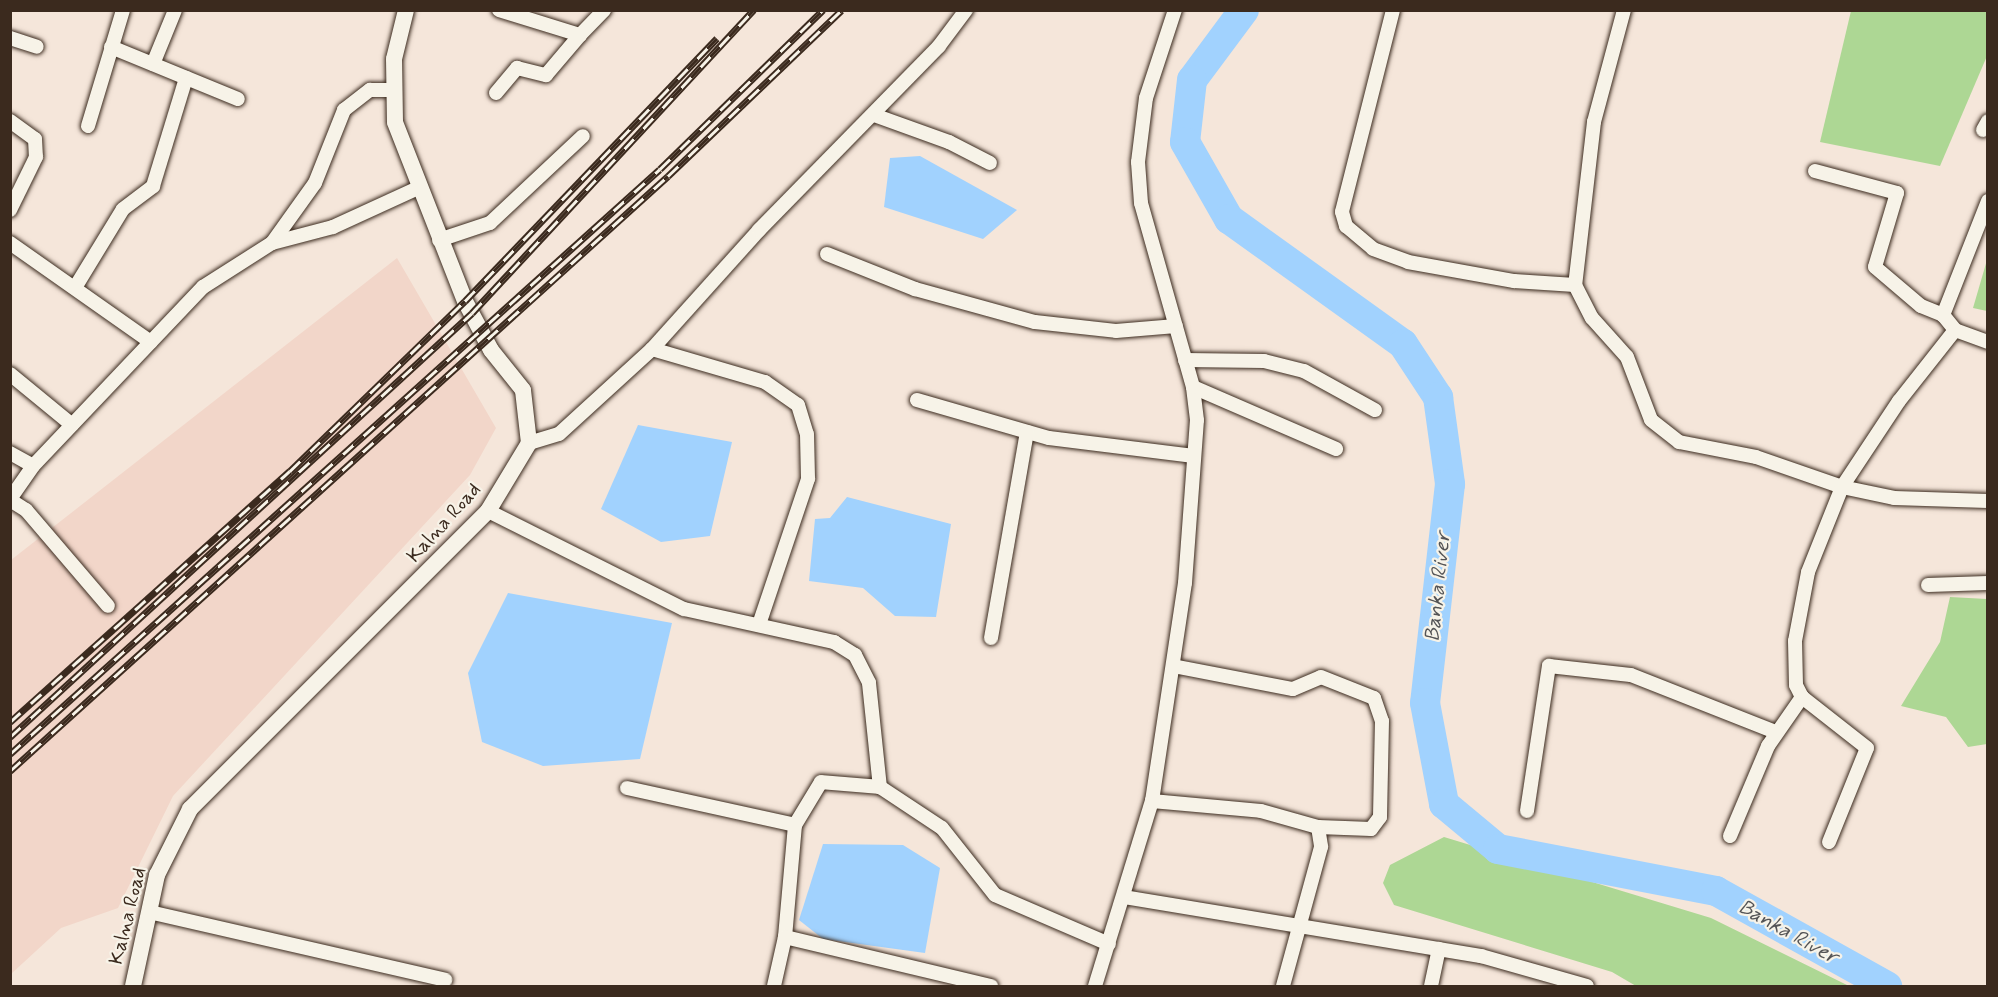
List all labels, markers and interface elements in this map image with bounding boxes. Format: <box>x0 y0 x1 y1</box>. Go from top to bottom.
street label: Kalna Road <box>402 478 486 568</box>
water label: Banka River <box>1420 532 1456 642</box>
street label: Kalna Road <box>104 865 152 967</box>
water label: Banka River <box>1734 895 1842 969</box>

